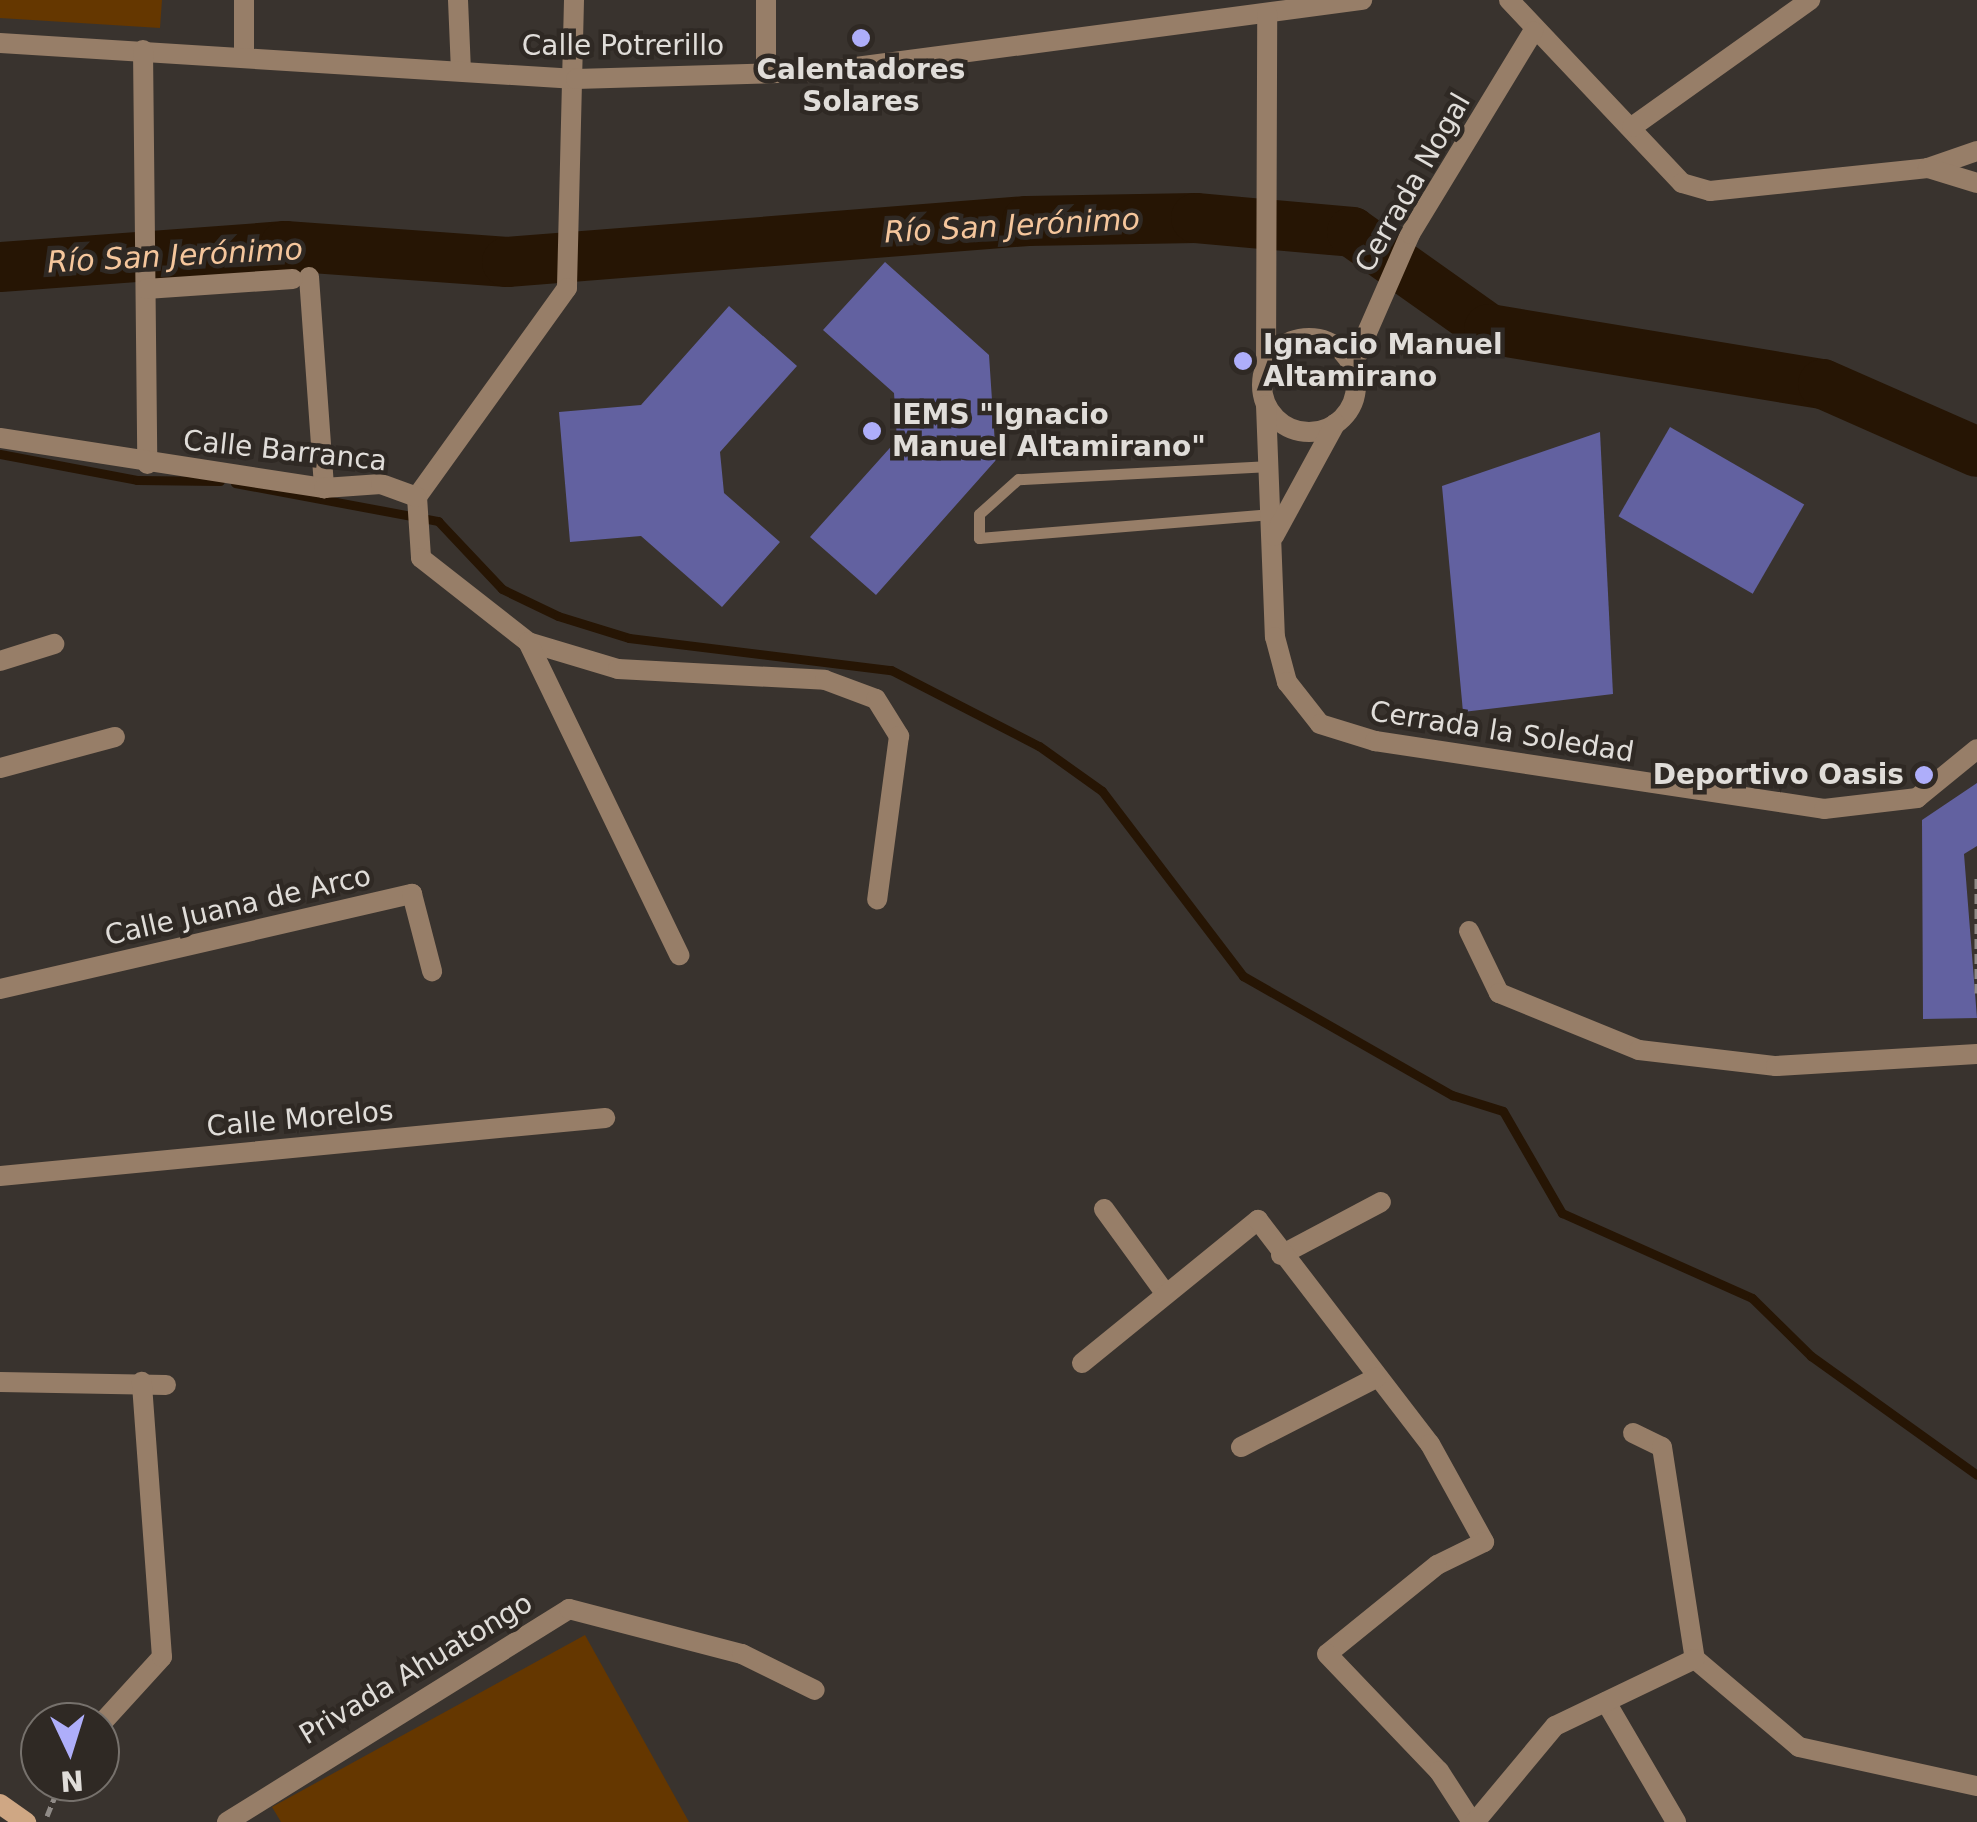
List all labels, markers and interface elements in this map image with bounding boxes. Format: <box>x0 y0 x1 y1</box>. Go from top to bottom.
marker: Calentadores Solares <box>850 27 872 49</box>
street label: Calle Potrerillo <box>522 29 724 63</box>
place label: Calentadores Solares <box>757 53 965 119</box>
street label: Cerrada Nogal <box>1348 88 1478 278</box>
water label: Río San Jerónimo <box>883 201 1141 251</box>
water label: Río San Jerónimo <box>46 231 304 281</box>
place label: Ignacio Manuel Altamirano <box>1263 328 1503 394</box>
marker: Ignacio Manuel Altamirano <box>1232 350 1254 372</box>
place label: IEMS "Ignacio Manuel Altamirano" <box>892 398 1206 464</box>
marker: IEMS "Ignacio Manuel Altamirano" <box>861 420 883 442</box>
street label: Calle Barranca <box>181 424 389 478</box>
street label: Cerrada la Soledad <box>1368 695 1636 769</box>
place label: Deportivo Oasis <box>1653 758 1904 792</box>
marker: Deportivo Oasis <box>1913 764 1935 786</box>
street label: Calle Juana de Arco <box>102 859 374 953</box>
street label: Calle Morelos <box>205 1094 395 1144</box>
street label: Privada Ahuatongo <box>293 1586 539 1752</box>
north arrow <box>20 1702 120 1802</box>
text: N <box>59 1763 85 1798</box>

